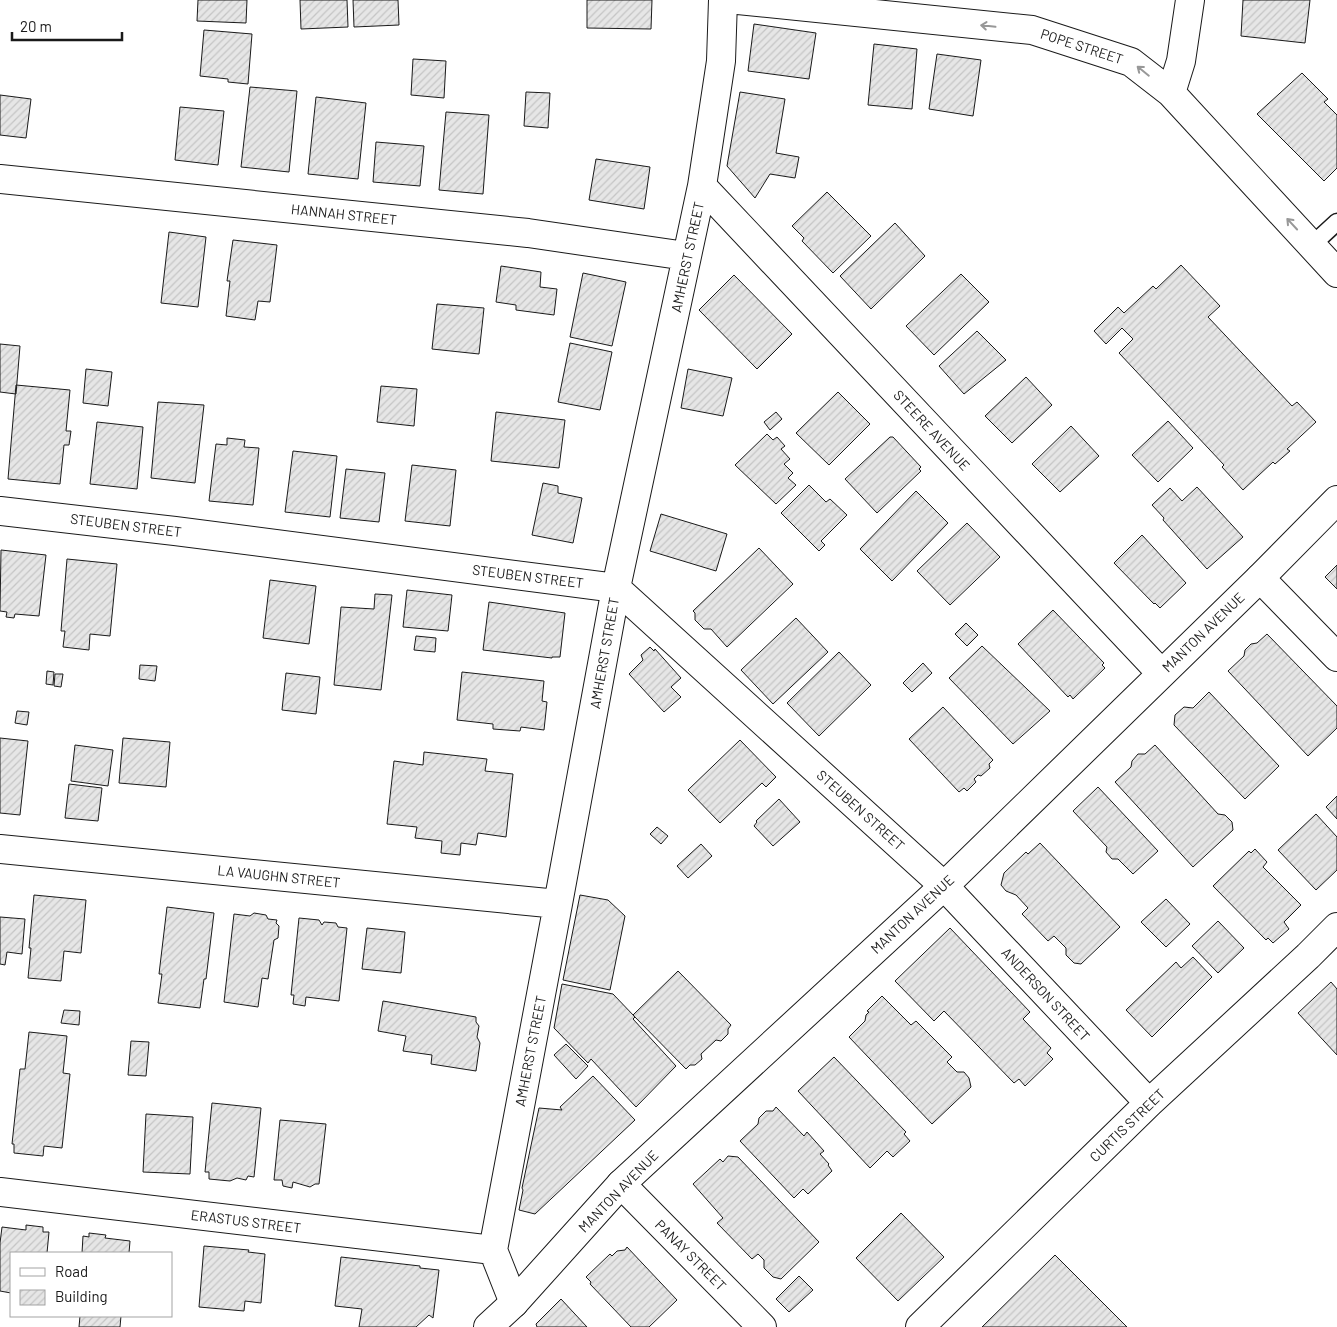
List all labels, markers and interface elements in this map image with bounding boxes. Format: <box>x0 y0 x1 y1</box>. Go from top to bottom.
scale bar <box>12 10 122 42</box>
text: 20 m <box>20 17 52 35</box>
one-way arrow <box>981 21 997 31</box>
street label: POPE STREET <box>1039 25 1125 67</box>
one-way arrow <box>1136 65 1149 76</box>
street label: HANNAH STREET <box>290 200 398 228</box>
street label: AMHERST STREET <box>667 200 707 314</box>
one-way arrow <box>1287 218 1298 231</box>
street label: STEERE AVENUE <box>890 386 974 474</box>
street label: STEUBEN STREET <box>69 510 183 540</box>
street label: STEUBEN STREET <box>471 561 585 591</box>
street label: MANTON AVENUE <box>1158 589 1248 675</box>
street label: AMHERST STREET <box>586 596 622 710</box>
street label: STEUBEN STREET <box>814 766 908 854</box>
street label: LA VAUGHN STREET <box>217 861 341 891</box>
street label: MANTON AVENUE <box>867 871 957 957</box>
street label: ANDERSON STREET <box>998 944 1094 1044</box>
street label: AMHERST STREET <box>511 994 549 1108</box>
street label: CURTIS STREET <box>1086 1085 1168 1165</box>
street label: MANTON AVENUE <box>575 1146 661 1236</box>
street label: ERASTUS STREET <box>190 1206 302 1236</box>
street label: PANAY STREET <box>652 1216 730 1294</box>
legend <box>10 1252 172 1317</box>
text: Road <box>55 1262 88 1280</box>
text: Building <box>55 1287 108 1305</box>

